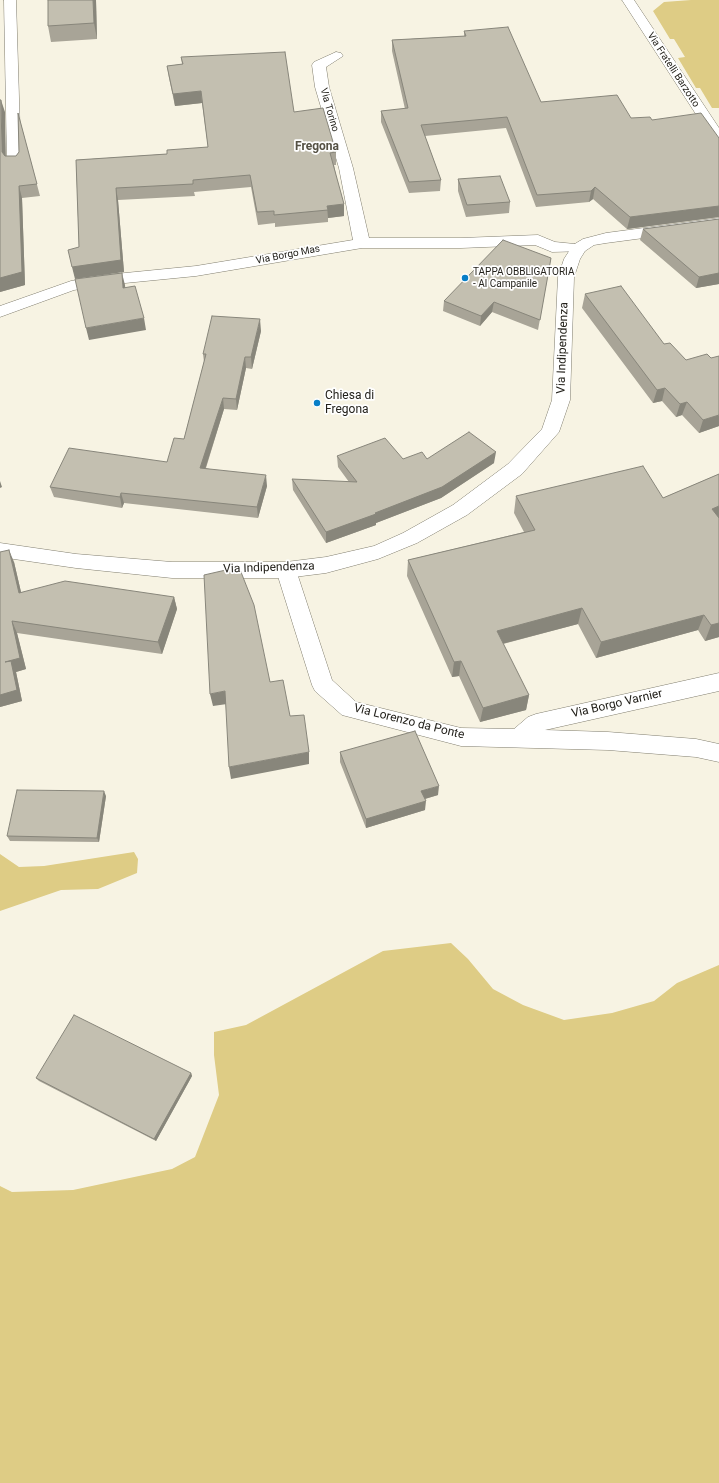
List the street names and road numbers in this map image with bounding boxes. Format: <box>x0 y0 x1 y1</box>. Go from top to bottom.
street label: Via Fratelli Barzotto <box>644 30 702 110</box>
street label: Via Torino <box>317 87 341 133</box>
street label: Via Borgo Mas <box>255 243 321 267</box>
street label: Via Indipendenza <box>554 302 572 394</box>
street label: Via Indipendenza <box>223 559 315 577</box>
street label: Via Borgo Varnier <box>570 687 664 721</box>
street label: Via Lorenzo da Ponte <box>352 701 466 743</box>

